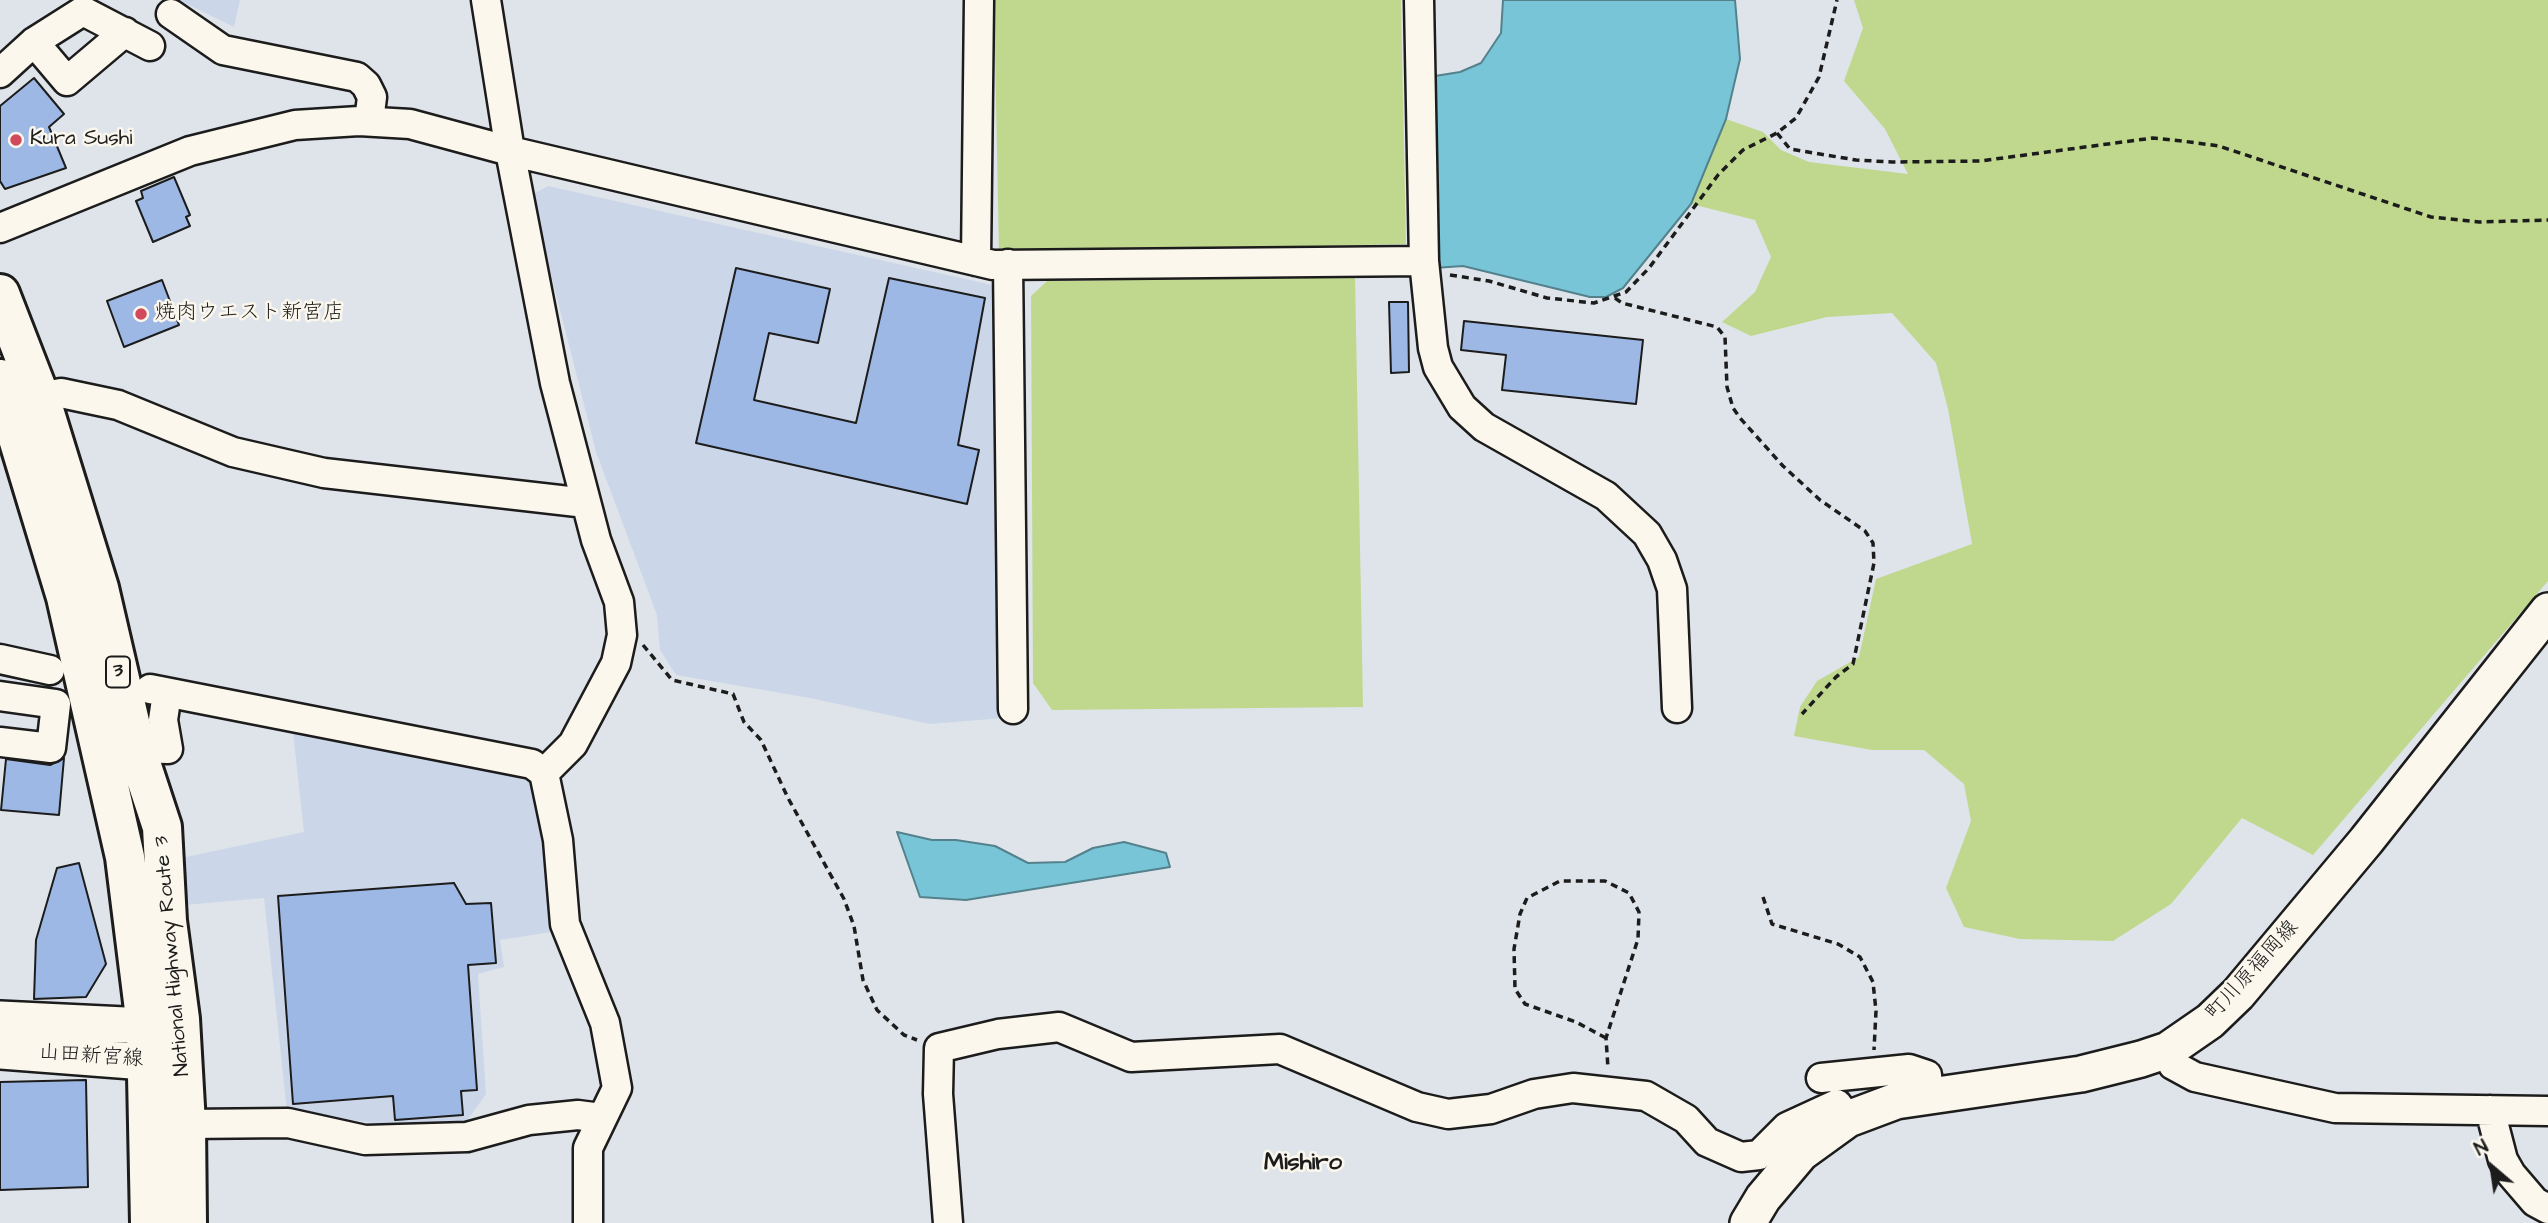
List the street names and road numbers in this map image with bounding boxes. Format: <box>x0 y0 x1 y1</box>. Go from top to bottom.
road number: 3 <box>106 656 130 688</box>
street label: National Highway Route 3 <box>150 835 196 1077</box>
street label: 町川原福岡線 <box>2201 916 2305 1026</box>
street label: 山田新宮線 <box>38 1041 144 1073</box>

